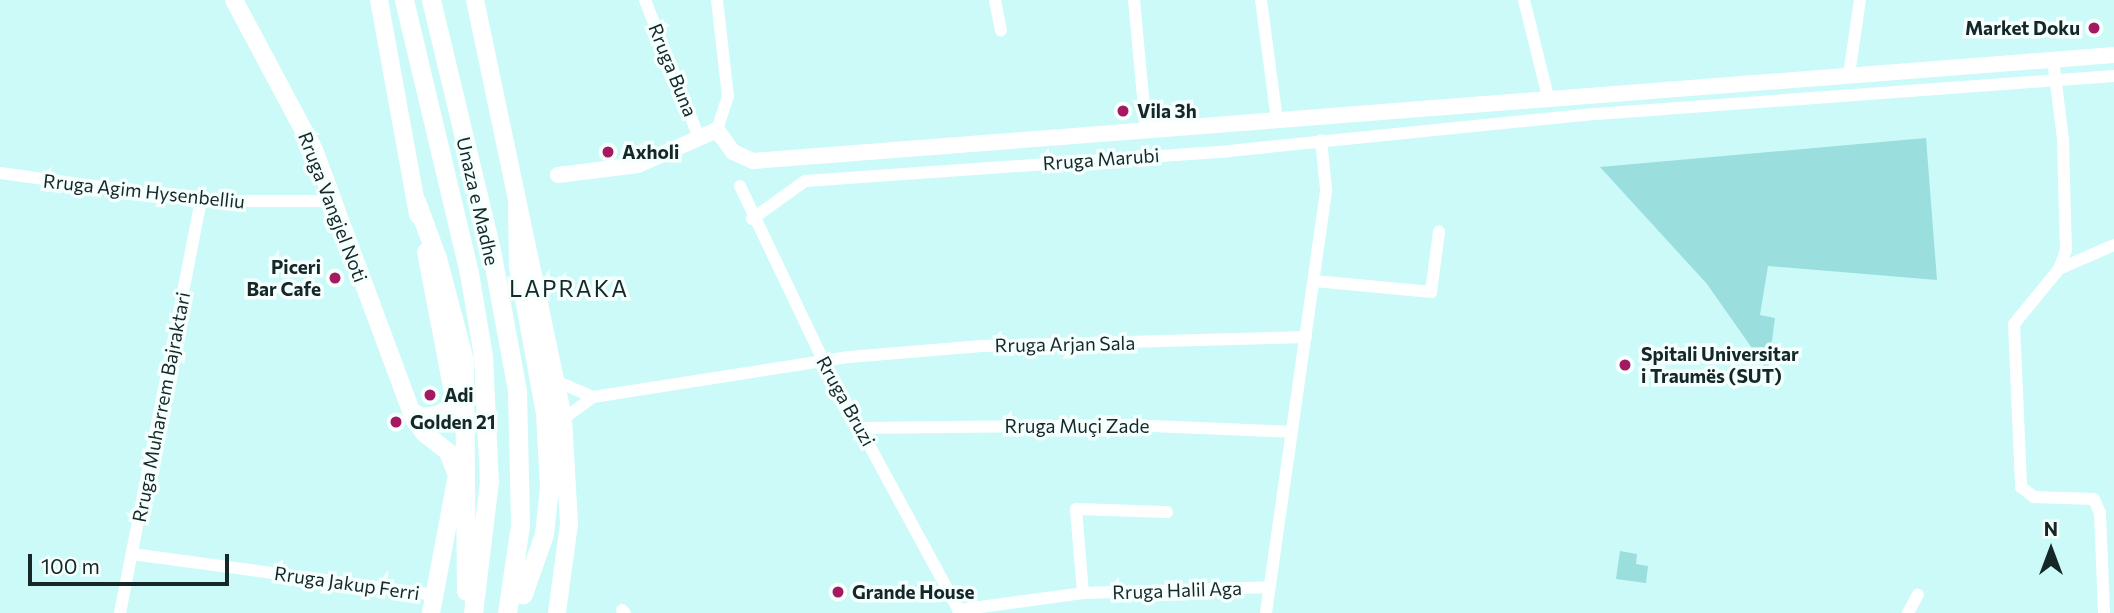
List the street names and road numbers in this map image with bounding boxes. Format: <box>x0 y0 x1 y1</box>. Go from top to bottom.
street label: Rruga Buna <box>644 20 702 120</box>
street label: Rruga Vangjel Noti <box>294 129 372 285</box>
street label: Unaza e Madhe <box>452 135 504 267</box>
street label: Rruga Marubi <box>1042 144 1160 174</box>
street label: Rruga Agim Hysenbelliu <box>42 169 246 213</box>
street label: Rruga Muharrem Bajraktari <box>127 290 195 524</box>
street label: Rruga Arjan Sala <box>995 331 1135 357</box>
street label: Rruga Bruzi <box>812 352 880 450</box>
street label: Rruga Muçi Zade <box>1004 415 1150 437</box>
street label: Rruga Jakup Ferri <box>273 562 421 604</box>
street label: Rruga Halil Aga <box>1112 576 1242 604</box>

